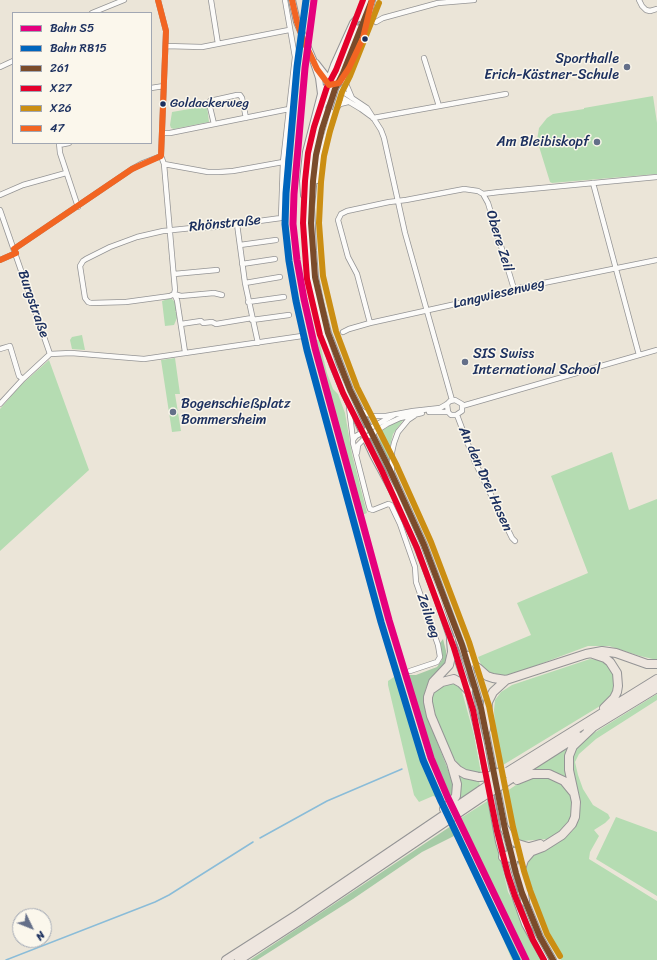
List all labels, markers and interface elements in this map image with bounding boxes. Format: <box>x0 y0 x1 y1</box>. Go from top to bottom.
legend <box>12 12 152 144</box>
text: Bahn S5 <box>50 17 94 39</box>
unlabelled marker <box>360 34 370 44</box>
text: Bahn RB15 <box>50 37 107 59</box>
place label: Sporthalle Erich-Kästner-Schule <box>484 51 619 84</box>
text: 261 <box>50 57 69 79</box>
marker: Sporthalle Erich-Kästner-Schule <box>622 62 632 72</box>
text: X27 <box>50 77 72 99</box>
place label: Goldackerweg <box>170 96 249 112</box>
text: X26 <box>50 97 72 119</box>
marker: Goldackerweg <box>158 99 168 109</box>
text: 47 <box>50 117 64 139</box>
place label: Am Bleibiskopf <box>496 134 589 150</box>
marker: Am Bleibiskopf <box>592 137 602 147</box>
street label: Obere Zeil <box>482 208 516 274</box>
street label: Rhönstraße <box>188 212 262 236</box>
street label: Burgstraße <box>14 268 52 340</box>
street label: Langwiesenweg <box>452 275 546 313</box>
place label: SIS Swiss International School <box>473 346 600 378</box>
marker: SIS Swiss International School <box>460 357 470 367</box>
place label: Bogenschießplatz Bommersheim <box>181 396 291 428</box>
marker: Bogenschießplatz Bommersheim <box>168 407 178 417</box>
street label: An den Drei Hasen <box>454 424 516 534</box>
street label: Zeilweg <box>413 591 443 641</box>
north arrow <box>12 908 52 948</box>
text: N <box>31 927 50 945</box>

